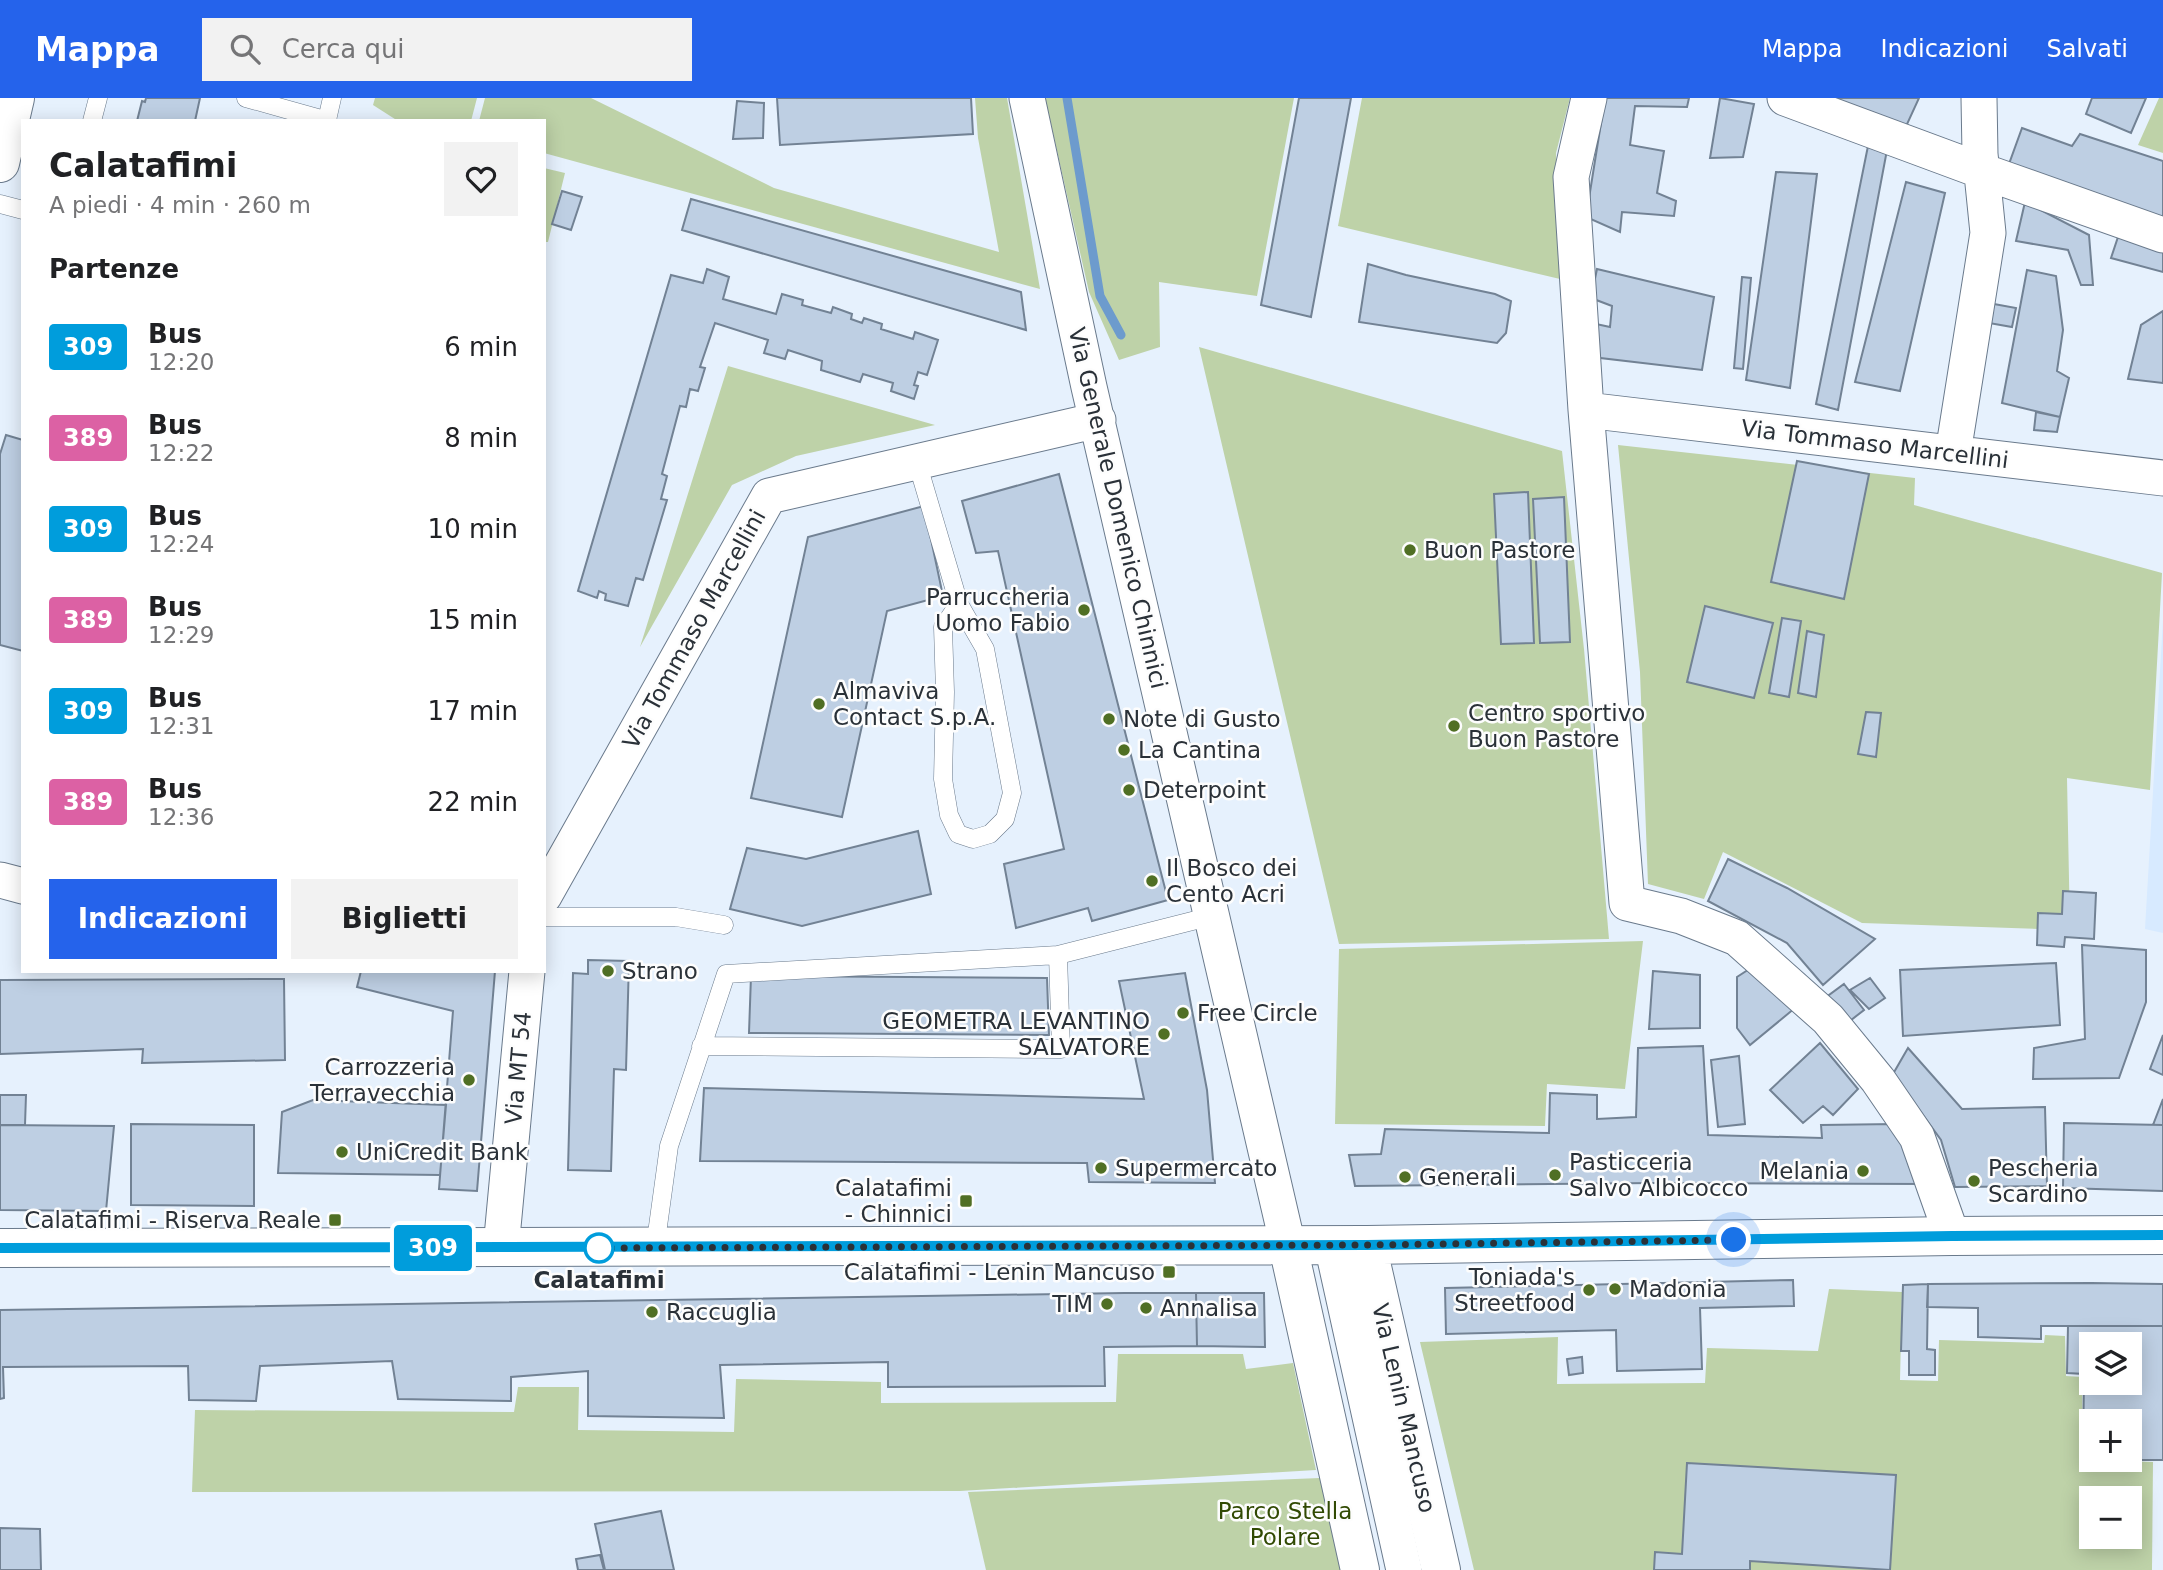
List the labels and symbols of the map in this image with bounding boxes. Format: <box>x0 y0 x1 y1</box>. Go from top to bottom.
street label: Via Generale Domenico Chinnici <box>1064 325 1172 691</box>
street label: Via Tommaso Marcellini <box>1740 415 2010 473</box>
street label: Via Tommaso Marcellini <box>617 505 771 753</box>
place label: Buon Pastore <box>1424 537 1575 563</box>
marker: Buon Pastore <box>1402 542 1418 558</box>
place label: Parruccheria Uomo Fabio <box>926 584 1070 636</box>
marker: Parruccheria Uomo Fabio <box>1076 602 1092 618</box>
place label: Almaviva Contact S.p.A. <box>833 678 996 730</box>
marker: Almaviva Contact S.p.A. <box>811 696 827 712</box>
place label: Centro sportivo Buon Pastore <box>1468 700 1645 752</box>
place label: Note di Gusto <box>1123 706 1281 732</box>
marker: Note di Gusto <box>1101 711 1117 727</box>
marker: Centro sportivo Buon Pastore <box>1446 718 1462 734</box>
place label: La Cantina <box>1138 737 1261 763</box>
marker: La Cantina <box>1116 742 1132 758</box>
place label: Deterpoint <box>1143 777 1266 803</box>
marker: Deterpoint <box>1121 782 1137 798</box>
place label: Il Bosco dei Cento Acri <box>1166 855 1298 907</box>
marker: Il Bosco dei Cento Acri <box>1144 873 1160 889</box>
place label: Strano <box>622 958 698 984</box>
marker: Strano <box>600 963 616 979</box>
place label: Free Circle <box>1197 1000 1318 1026</box>
marker: Free Circle <box>1175 1005 1191 1021</box>
place label: GEOMETRA LEVANTINO SALVATORE <box>882 1008 1150 1060</box>
street label: Via MT 54 <box>500 1010 536 1126</box>
marker: GEOMETRA LEVANTINO SALVATORE <box>1156 1026 1172 1042</box>
place label: Carrozzeria Terravecchia <box>309 1054 455 1106</box>
marker: Carrozzeria Terravecchia <box>461 1072 477 1088</box>
place label: UniCredit Bank <box>356 1139 529 1165</box>
marker: UniCredit Bank <box>334 1144 350 1160</box>
place label: Pasticceria Salvo Albicocco <box>1569 1149 1748 1201</box>
place label: Supermercato <box>1115 1155 1277 1181</box>
place label: Pescheria Scardino <box>1988 1155 2099 1207</box>
place label: Melania <box>1759 1158 1849 1184</box>
marker: Supermercato <box>1093 1160 1109 1176</box>
marker: Melania <box>1855 1163 1871 1179</box>
place label: Generali <box>1419 1164 1516 1190</box>
marker: Pasticceria Salvo Albicocco <box>1547 1167 1563 1183</box>
marker: Generali <box>1397 1169 1413 1185</box>
marker: Pescheria Scardino <box>1966 1173 1982 1189</box>
place label: Calatafimi - Chinnici <box>835 1175 952 1227</box>
marker: Calatafimi - Chinnici <box>958 1193 974 1209</box>
place label: Calatafimi - Riserva Reale <box>24 1207 321 1233</box>
marker: Calatafimi - Riserva Reale <box>327 1212 343 1228</box>
your location <box>1716 1222 1751 1257</box>
line badge: 309 <box>393 1225 473 1271</box>
marker: Calatafimi <box>584 1233 614 1263</box>
place label: Calatafimi - Lenin Mancuso <box>844 1259 1155 1285</box>
marker: Calatafimi - Lenin Mancuso <box>1161 1264 1177 1280</box>
place label: Toniada's Streetfood <box>1454 1264 1575 1316</box>
place label: Calatafimi <box>533 1267 665 1293</box>
place label: Madonia <box>1629 1276 1727 1302</box>
marker: Madonia <box>1607 1281 1623 1297</box>
marker: Toniada's Streetfood <box>1581 1282 1597 1298</box>
place label: TIM <box>1051 1291 1093 1317</box>
place label: Annalisa <box>1160 1295 1258 1321</box>
marker: TIM <box>1099 1296 1115 1312</box>
place label: Raccuglia <box>666 1299 777 1325</box>
marker: Annalisa <box>1138 1300 1154 1316</box>
street label: Via Lenin Mancuso <box>1367 1301 1441 1515</box>
marker: Raccuglia <box>644 1304 660 1320</box>
park label: Parco Stella Polare <box>1218 1498 1352 1550</box>

